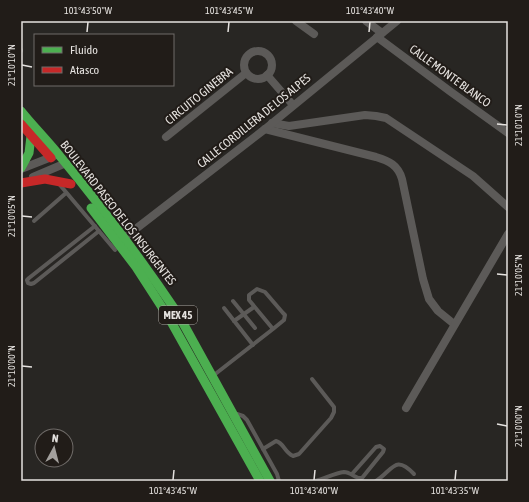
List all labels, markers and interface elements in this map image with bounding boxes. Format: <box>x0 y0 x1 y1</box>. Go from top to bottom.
text: 101°43'50"W <box>64 5 113 16</box>
text: 101°43'45"W <box>205 5 254 16</box>
text: 101°43'40"W <box>346 5 395 16</box>
legend <box>34 34 174 86</box>
street label: CALLE MONTE BLANCO <box>407 42 493 110</box>
text: Fluido <box>70 43 98 57</box>
text: 21°10'10"N <box>6 44 17 86</box>
text: Atasco <box>70 63 100 77</box>
street label: CIRCUITO GINEBRA <box>162 64 236 127</box>
street label: CALLE CORDILLERA DE LOS ALPES <box>195 71 313 171</box>
text: 21°10'10"N <box>513 104 524 146</box>
street label: BOULEVARD PASEO DE LOS INSURGENTES <box>57 138 179 288</box>
text: 21°10'05"N <box>6 195 17 237</box>
text: 21°10'05"N <box>513 254 524 296</box>
road number: MEX 45 <box>159 306 197 324</box>
text: 21°10'00"N <box>6 345 17 387</box>
text: 21°10'00"N <box>513 405 524 447</box>
north arrow <box>34 428 74 468</box>
text: N <box>51 432 59 444</box>
text: 101°43'45"W <box>149 485 198 496</box>
text: 101°43'40"W <box>290 485 339 496</box>
text: 101°43'35"W <box>431 485 480 496</box>

